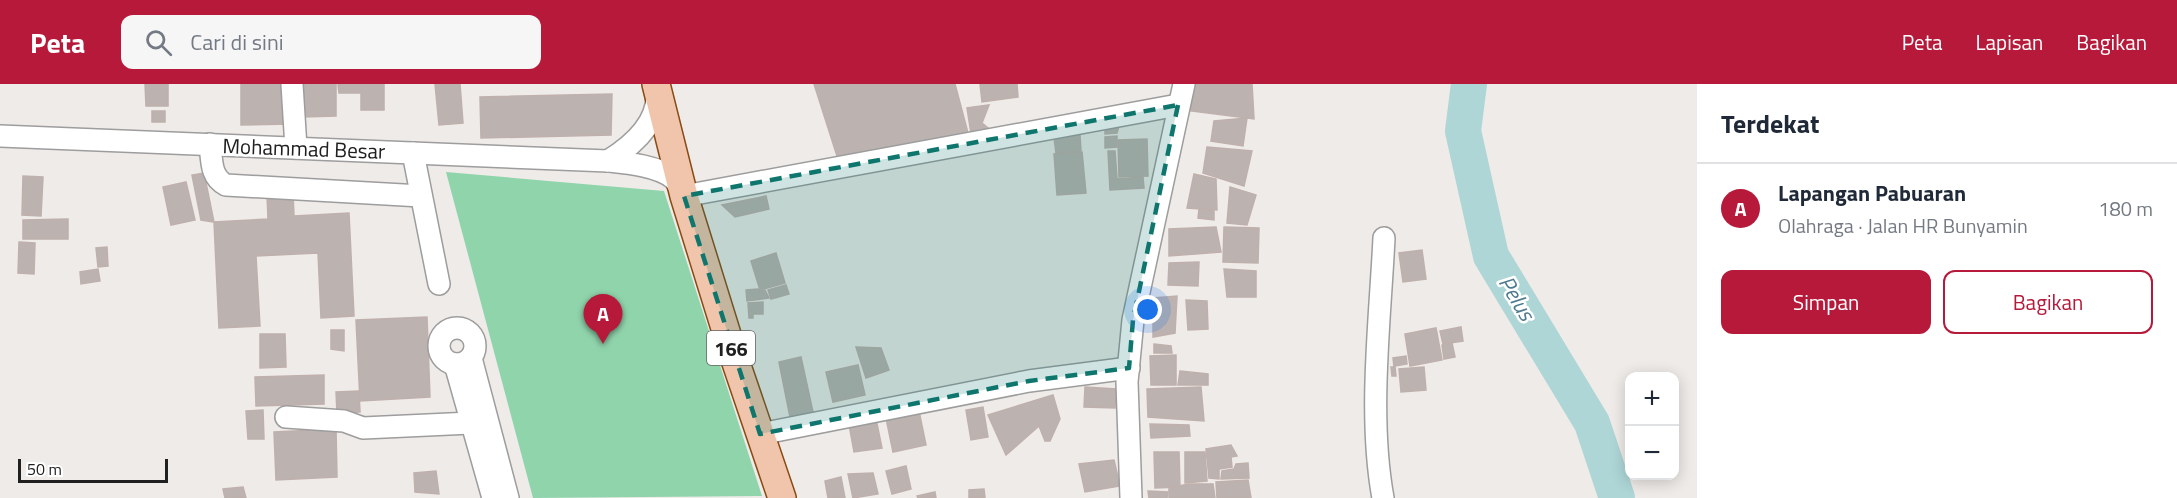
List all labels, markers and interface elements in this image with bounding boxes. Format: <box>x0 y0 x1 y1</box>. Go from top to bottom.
search box <box>121 15 541 69</box>
text: Peta <box>30 21 85 64</box>
text: Cari di sini <box>190 25 284 59</box>
icon: search <box>142 26 175 59</box>
text: Peta <box>1902 26 1943 58</box>
text: Lapisan <box>1976 26 2043 58</box>
text: Bagikan <box>2076 26 2147 58</box>
text: Terdekat <box>1721 104 1820 143</box>
street label: Mohammad Besar <box>222 129 386 167</box>
text: Lapangan Pabuaran <box>1778 176 1966 210</box>
text: A <box>1734 193 1747 224</box>
text: 180 m <box>2098 193 2153 224</box>
text: Olahraga · Jalan HR Bunyamin <box>1778 210 2028 241</box>
water label: Pelus <box>1490 269 1545 328</box>
button: Simpan <box>1721 270 1931 334</box>
button: Bagikan <box>1943 270 2153 334</box>
pin: A <box>584 294 622 344</box>
your location <box>1133 295 1162 324</box>
road number: 166 <box>707 331 755 365</box>
map controls <box>1625 372 1679 480</box>
button: + <box>1625 372 1679 426</box>
button: − <box>1625 426 1679 480</box>
scale bar <box>18 456 168 484</box>
text: 50 m <box>27 457 62 481</box>

